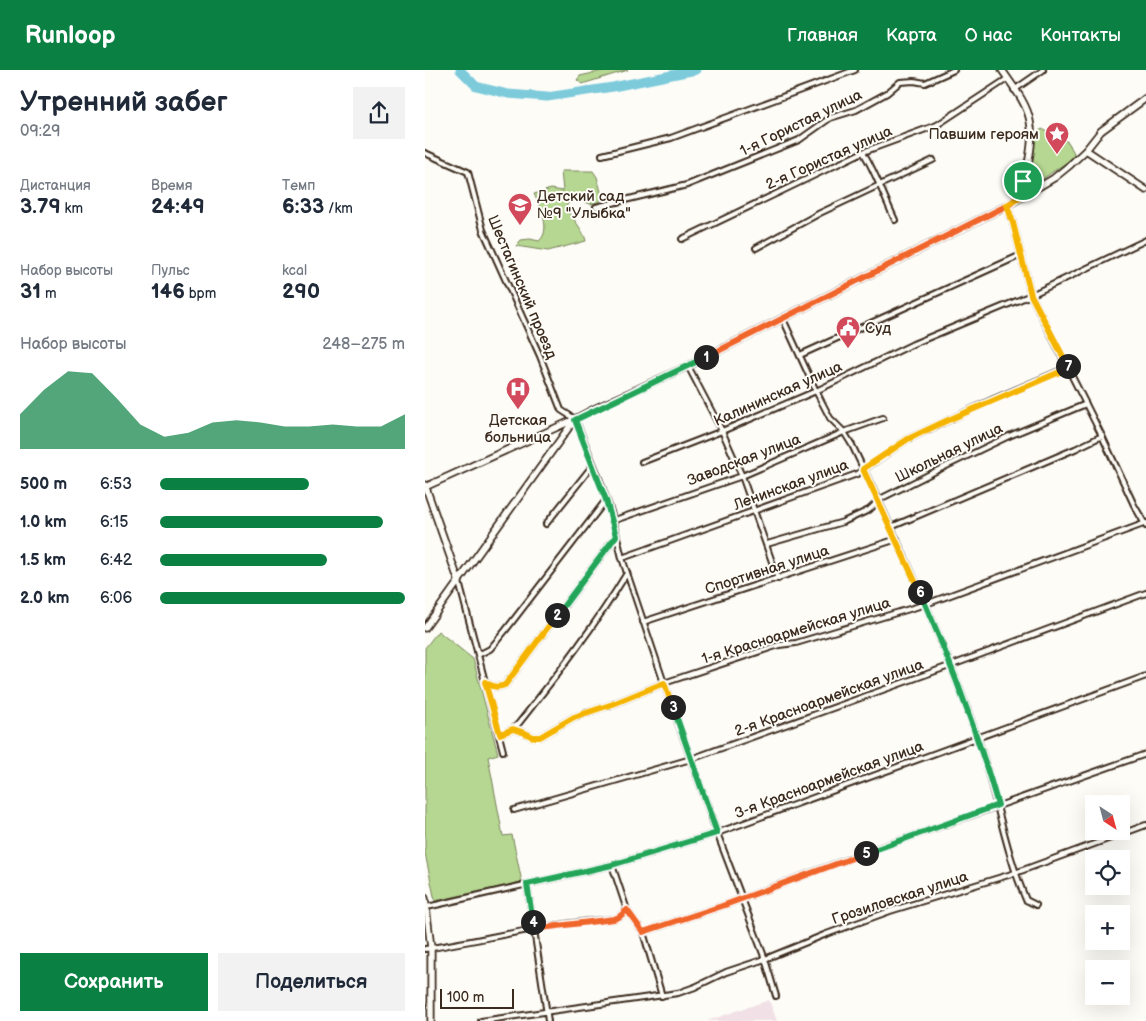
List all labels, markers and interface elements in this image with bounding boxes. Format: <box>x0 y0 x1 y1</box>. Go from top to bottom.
text: Runloop <box>25 21 115 50</box>
text: Главная <box>787 25 858 46</box>
text: Карта <box>886 25 937 46</box>
text: О нас <box>965 25 1012 46</box>
text: Контакты <box>1040 25 1121 46</box>
street label: 1-я Гористая улица <box>737 85 865 161</box>
text: Утренний забег <box>20 86 228 119</box>
button: share <box>353 87 405 139</box>
place icon: Павшим героям <box>1044 121 1070 155</box>
text: 09:29 <box>20 122 61 141</box>
street label: 2-я Гористая улица <box>763 122 895 194</box>
place label: Павшим героям <box>928 125 1039 144</box>
pin <box>1002 160 1044 202</box>
icon: arrive <box>1009 167 1037 195</box>
text: Дистанция <box>20 177 91 194</box>
text: Время <box>151 177 193 194</box>
text: Темп <box>282 177 315 194</box>
place label: Детский сад №9 "Улыбка" <box>537 187 631 223</box>
school or university icon: Детский сад №9 "Улыбка" <box>507 192 533 226</box>
text: 3.79 <box>20 194 61 219</box>
text: 24:49 <box>151 194 205 219</box>
text: 6:33 <box>282 194 324 219</box>
text: km <box>61 200 83 217</box>
text: /km <box>324 200 353 217</box>
street label: Шестагинский проезд <box>483 212 561 362</box>
text: Набор высоты <box>20 262 113 279</box>
text: Пульс <box>151 262 190 279</box>
text: kcal <box>282 262 307 279</box>
text: 31 <box>20 279 41 304</box>
text: 146 <box>151 279 185 304</box>
text: 290 <box>282 279 320 304</box>
text: m <box>41 285 56 302</box>
text: bpm <box>185 285 216 302</box>
public building icon: Суд <box>835 315 861 349</box>
place label: Суд <box>865 319 891 338</box>
text: Набор высоты <box>20 335 127 354</box>
text: 248–275 m <box>322 335 405 354</box>
pin: 1 <box>693 344 719 370</box>
text: 1 <box>704 349 709 366</box>
pin: 7 <box>1055 354 1081 378</box>
street label: Калининская улица <box>711 357 845 431</box>
text: 7 <box>1065 358 1072 375</box>
hospital icon: Детская больница <box>505 376 531 410</box>
place label: Детская больница <box>485 411 551 447</box>
street label: Школьная улица <box>892 419 1006 487</box>
street label: Заводская улица <box>685 430 803 490</box>
street label: Ленинская улица <box>730 455 851 515</box>
text: 500 m <box>20 475 67 494</box>
text: 6:53 <box>100 475 132 494</box>
text: 1.0 km <box>20 513 67 532</box>
text: 6:15 <box>100 513 128 532</box>
street label: Спортивная улица <box>703 541 832 599</box>
text: 1.5 km <box>20 551 66 570</box>
text: 6:42 <box>100 551 132 570</box>
pin: 6 <box>907 580 933 604</box>
text: 6 <box>916 584 925 601</box>
text: 2.0 km <box>20 589 69 608</box>
text: 6:06 <box>100 589 132 608</box>
street label: 1-я Красноармейская улица <box>699 593 893 669</box>
pin: 2 <box>545 602 569 628</box>
text: 2 <box>553 607 562 624</box>
street label: 2-я Красноармейская улица <box>732 655 926 741</box>
pin: 3 <box>661 694 685 720</box>
text: 3 <box>669 699 678 716</box>
street label: 3-я Красноармейская улица <box>732 737 926 823</box>
north arrow <box>1085 795 1130 840</box>
map controls <box>1085 795 1130 1005</box>
pin: 5 <box>853 840 879 866</box>
text: 5 <box>862 845 871 862</box>
button: locate <box>1085 850 1130 895</box>
street label: Грозиловская улица <box>830 867 971 929</box>
button: + <box>1085 905 1130 950</box>
pin: 4 <box>521 910 545 934</box>
text: 4 <box>529 914 538 931</box>
button: Сохранить <box>20 953 208 1011</box>
button: Поделиться <box>218 953 405 1011</box>
button: − <box>1085 960 1130 1005</box>
scale bar <box>440 986 514 1009</box>
text: 100 m <box>447 989 484 1006</box>

